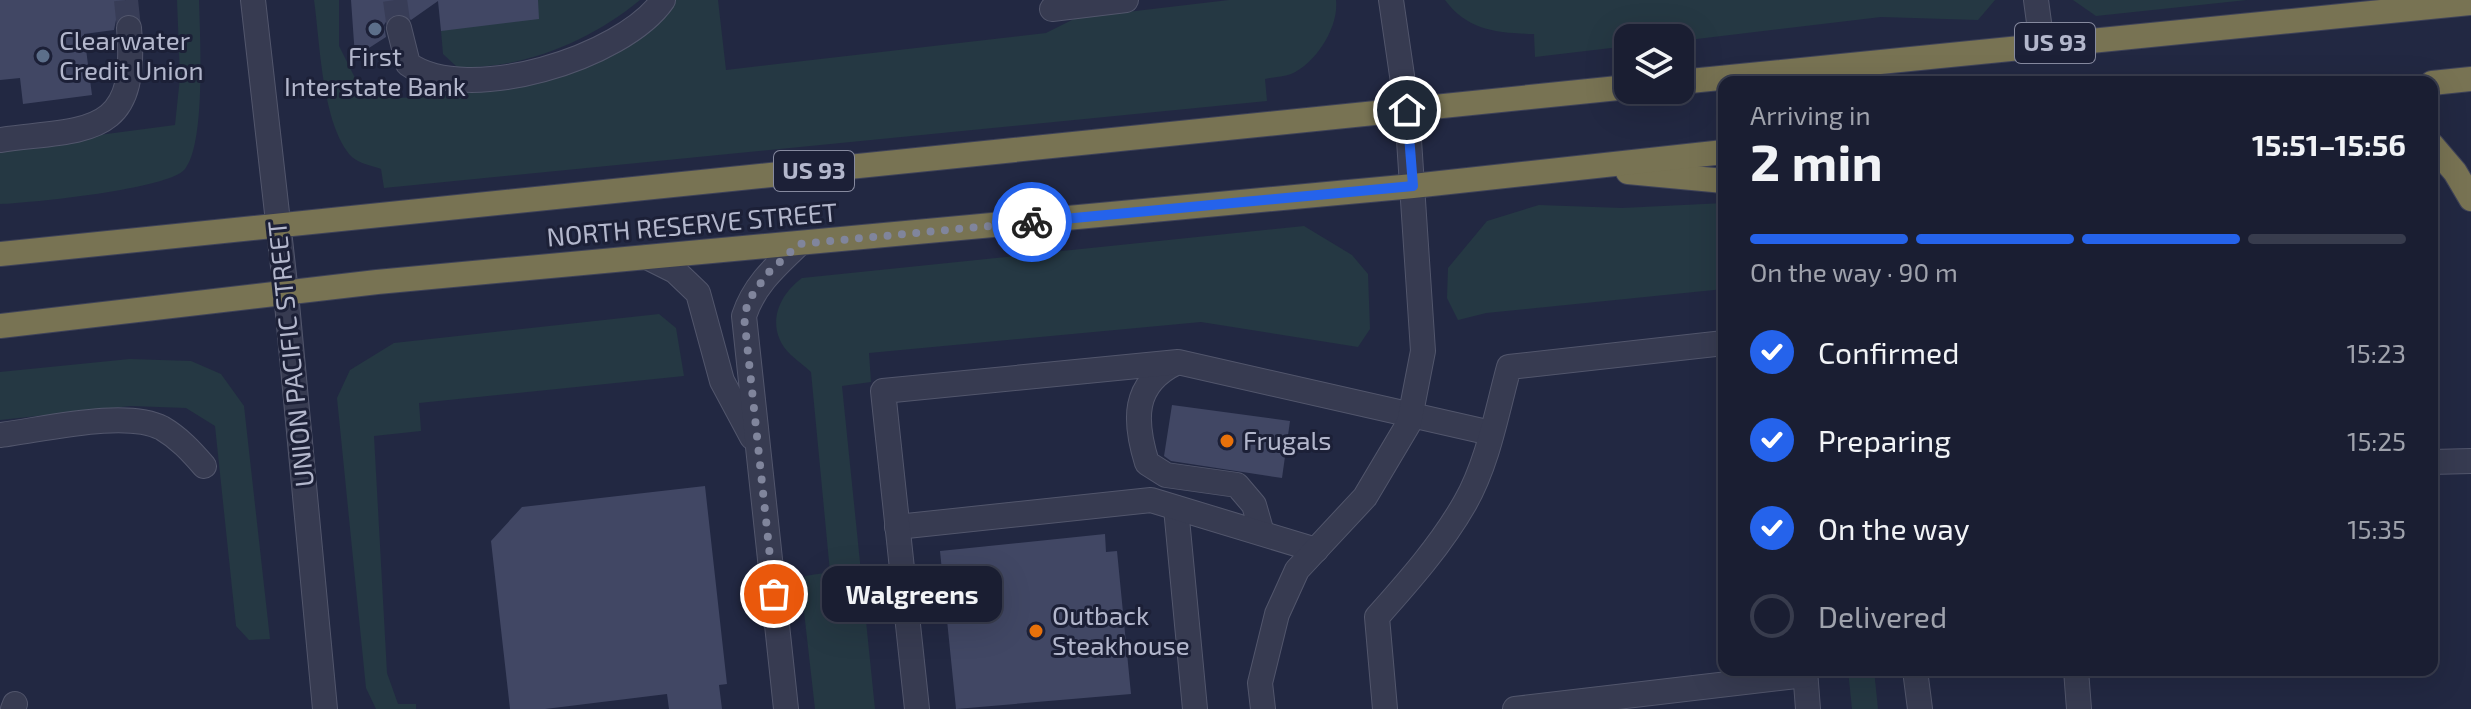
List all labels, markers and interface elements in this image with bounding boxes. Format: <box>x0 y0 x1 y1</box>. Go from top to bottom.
marker: First Interstate Bank <box>366 20 384 38</box>
road number: US 93 <box>2015 23 2095 63</box>
place label: Clearwater Credit Union <box>59 24 204 85</box>
map controls <box>1614 24 1694 104</box>
button: layers <box>1614 24 1694 104</box>
place label: First Interstate Bank <box>284 40 466 101</box>
marker: Clearwater Credit Union <box>34 47 52 65</box>
pin <box>1373 76 1441 144</box>
icon: home <box>1385 88 1429 132</box>
text: Arriving in <box>1750 99 1871 130</box>
text: 15:51–15:56 <box>2252 126 2406 162</box>
text: 2 min <box>1750 129 1883 191</box>
road number: US 93 <box>774 151 854 191</box>
courier <box>992 182 1072 262</box>
street label: NORTH RESERVE STREET <box>545 195 839 252</box>
icon: bike <box>1010 200 1054 244</box>
street label: UNION PACIFIC STREET <box>260 220 319 489</box>
text: On the way · 90 m <box>1750 256 1958 287</box>
icon: check <box>1750 330 1794 374</box>
text: Confirmed <box>1818 334 1959 370</box>
text: 15:23 <box>2347 337 2406 368</box>
icon: check <box>1750 418 1794 462</box>
text: Preparing <box>1818 422 1951 458</box>
place label: Frugals <box>1243 424 1331 455</box>
text: 15:25 <box>2347 425 2406 456</box>
marker: Frugals <box>1218 432 1236 450</box>
icon: check <box>1750 506 1794 550</box>
text: On the way <box>1818 510 1970 546</box>
text: 15:35 <box>2347 513 2406 544</box>
pin <box>740 560 808 628</box>
callout: Walgreens <box>822 566 1002 622</box>
icon: bag <box>752 572 796 616</box>
text: Walgreens <box>845 578 979 609</box>
text: Delivered <box>1818 598 1947 634</box>
place label: Outback Steakhouse <box>1052 599 1190 660</box>
marker: Outback Steakhouse <box>1027 622 1045 640</box>

